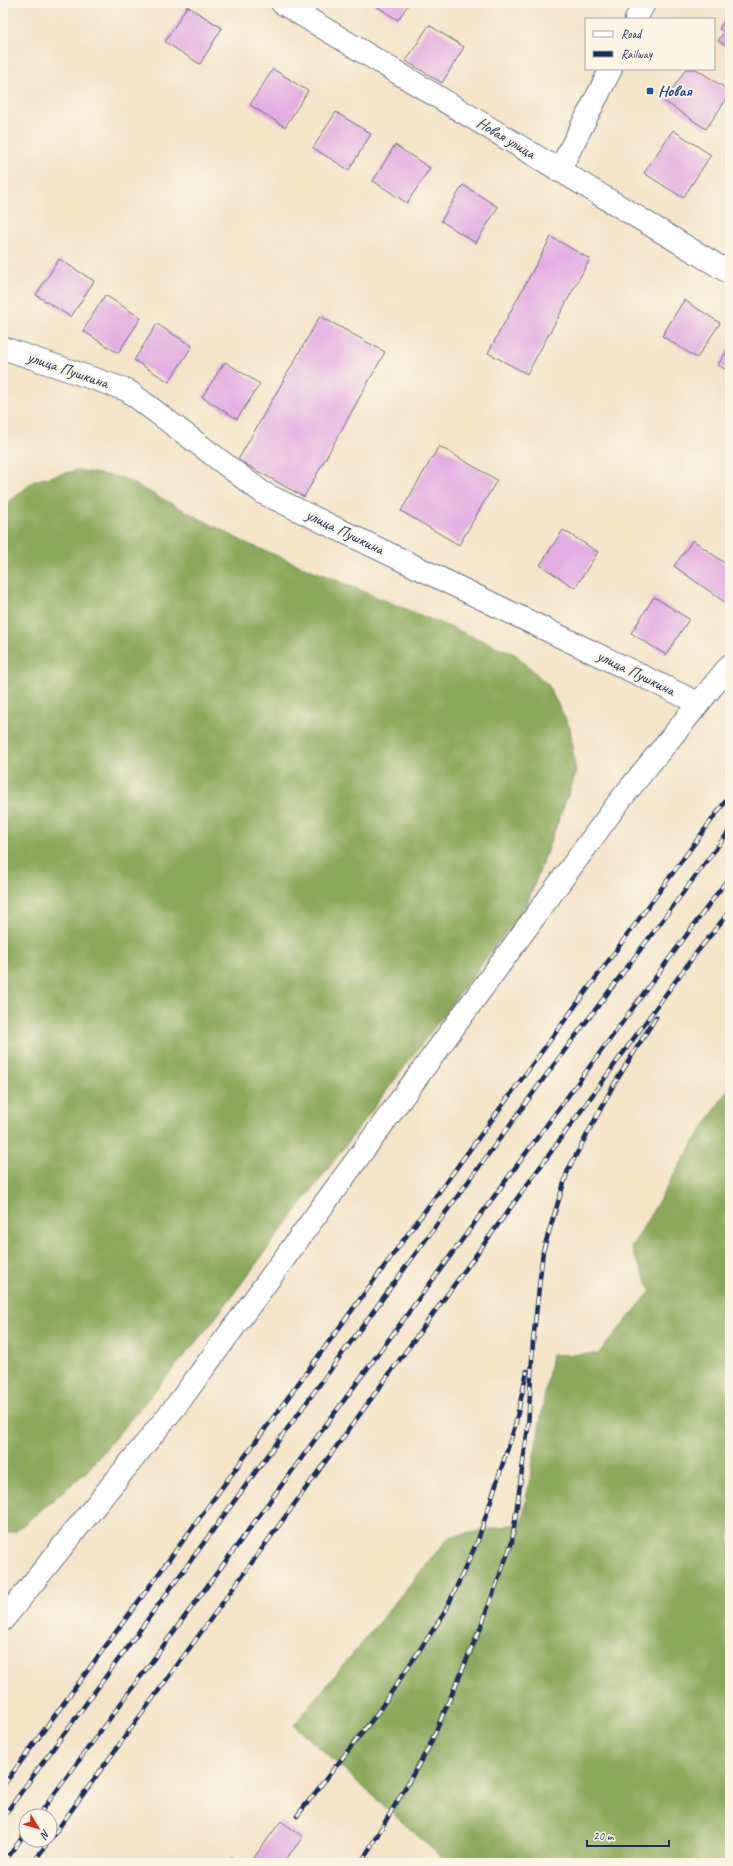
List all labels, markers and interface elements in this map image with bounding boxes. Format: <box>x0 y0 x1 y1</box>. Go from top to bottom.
legend <box>585 18 715 70</box>
text: Road <box>621 26 643 42</box>
text: Railway <box>621 46 653 62</box>
place label: Новая <box>658 81 694 101</box>
marker: Новая <box>645 86 655 96</box>
street label: Новая улица <box>473 113 540 164</box>
street label: улица Пушкина <box>24 346 113 394</box>
street label: улица Пушкина <box>302 504 389 560</box>
street label: улица Пушкина <box>593 645 680 701</box>
north arrow <box>18 1808 58 1848</box>
scale bar <box>587 1822 669 1848</box>
text: N <box>37 1827 53 1843</box>
text: 20 m <box>593 1828 615 1844</box>

